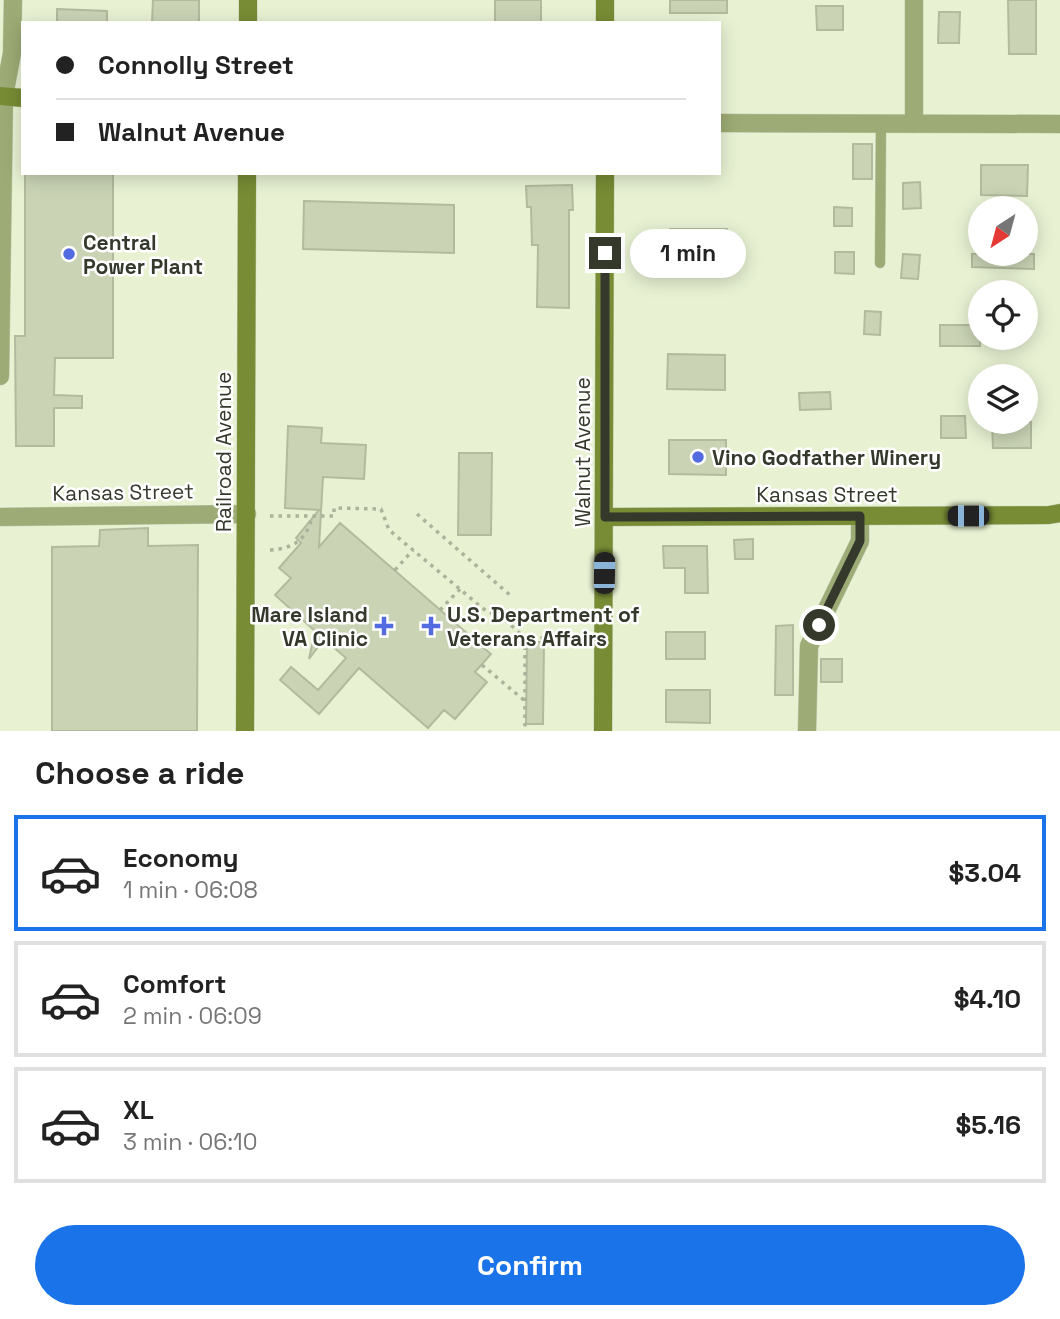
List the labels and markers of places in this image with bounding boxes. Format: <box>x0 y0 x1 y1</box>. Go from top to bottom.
place label: Central Power Plant <box>83 229 203 280</box>
marker: Central Power Plant <box>61 246 77 262</box>
place label: Vino Godfather Winery <box>712 444 941 471</box>
marker: Vino Godfather Winery <box>690 449 706 465</box>
place label: Mare Island VA Clinic <box>251 601 368 652</box>
place label: U.S. Department of Veterans Affairs <box>447 601 640 652</box>
marker: Mare Island VA Clinic <box>374 616 394 636</box>
marker: U.S. Department of Veterans Affairs <box>421 616 441 636</box>

